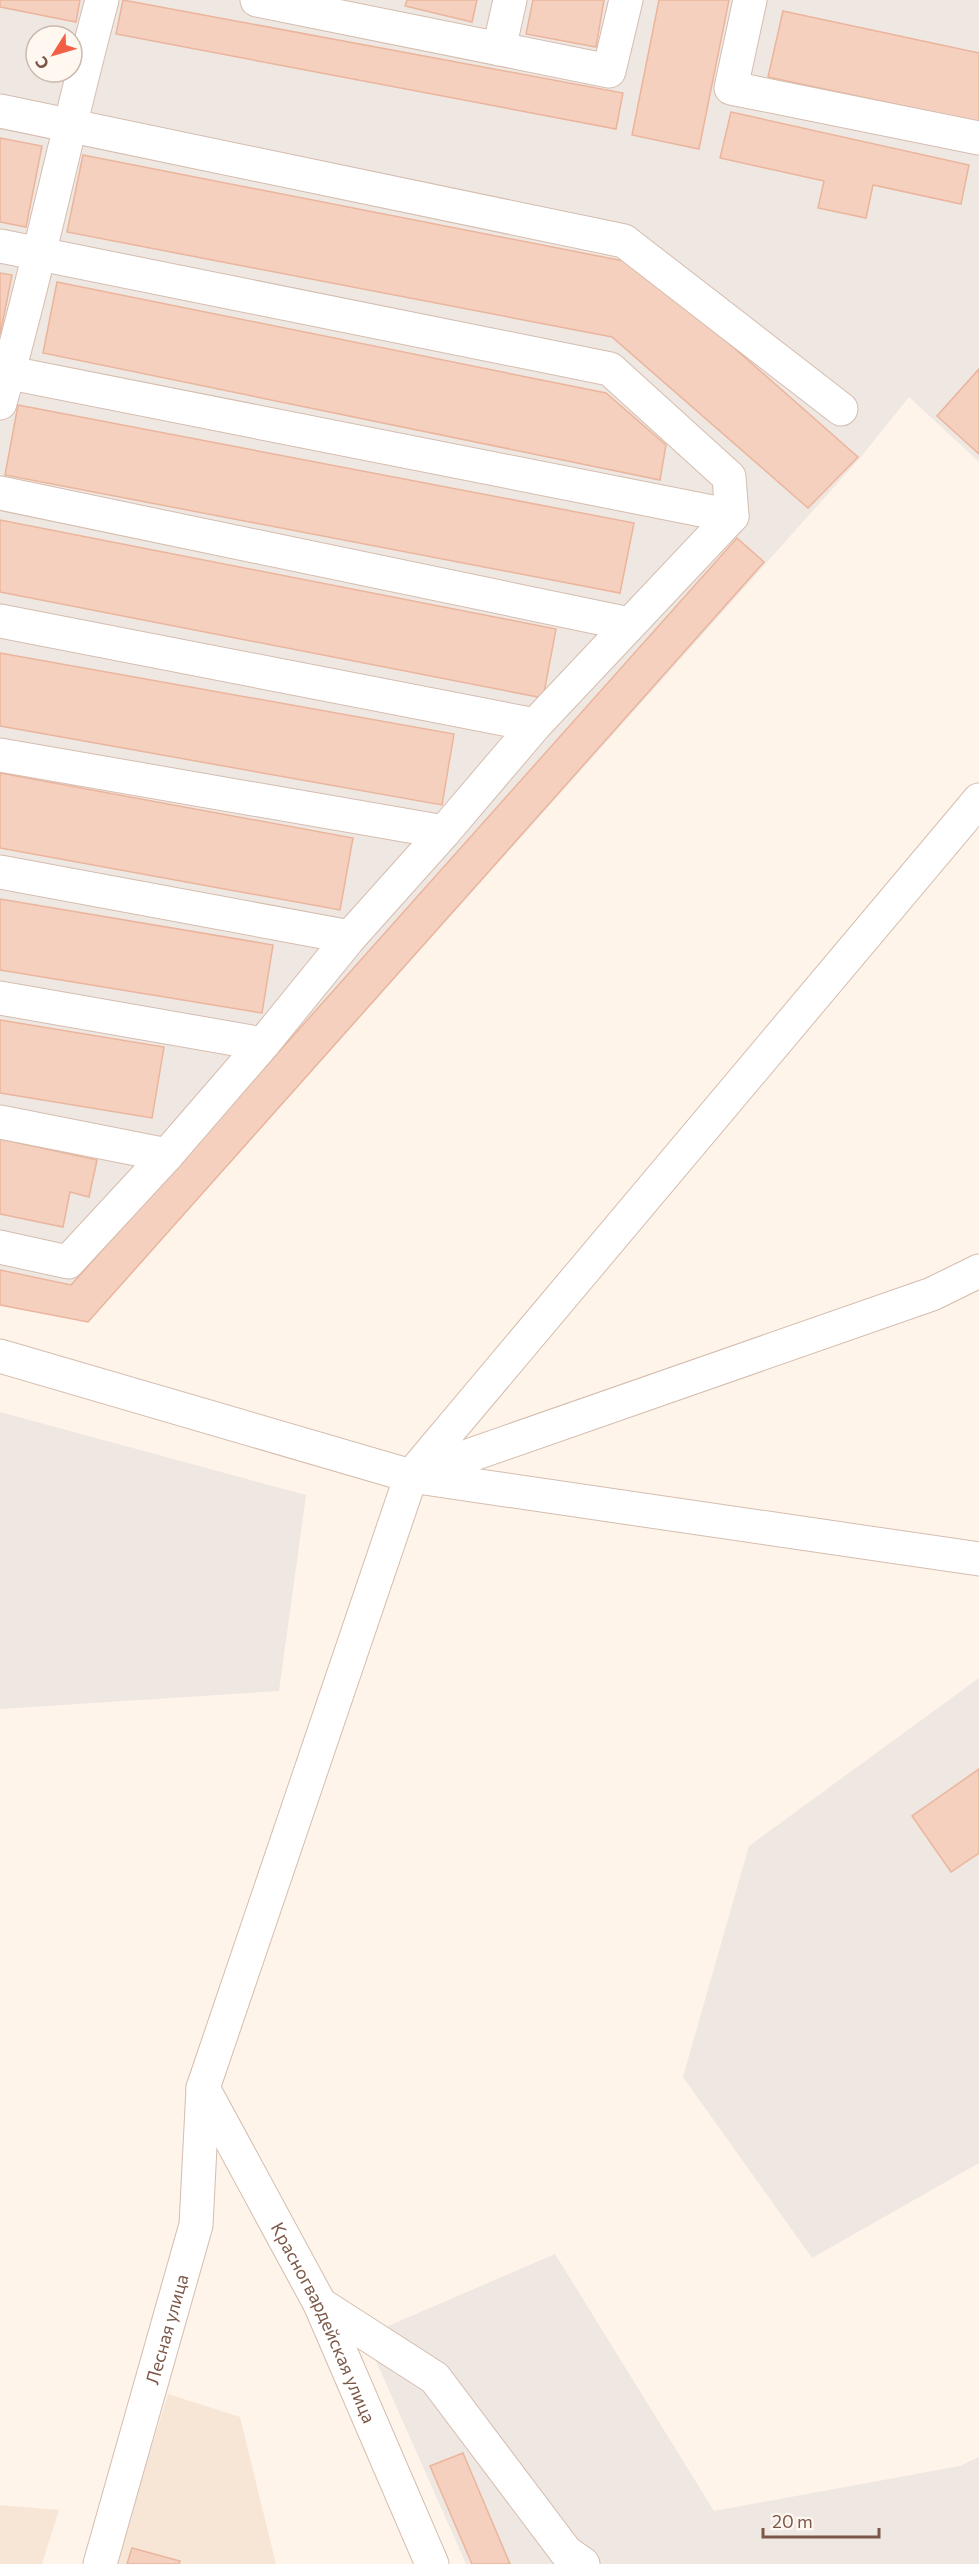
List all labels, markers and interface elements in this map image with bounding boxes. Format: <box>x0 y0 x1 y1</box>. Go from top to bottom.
north arrow <box>24 24 84 84</box>
text: С <box>31 53 52 73</box>
street label: Красногвардейская улица <box>267 2218 381 2426</box>
street label: Лесная улица <box>140 2272 193 2387</box>
scale bar <box>763 2501 878 2539</box>
text: 20 m <box>772 2510 813 2532</box>

